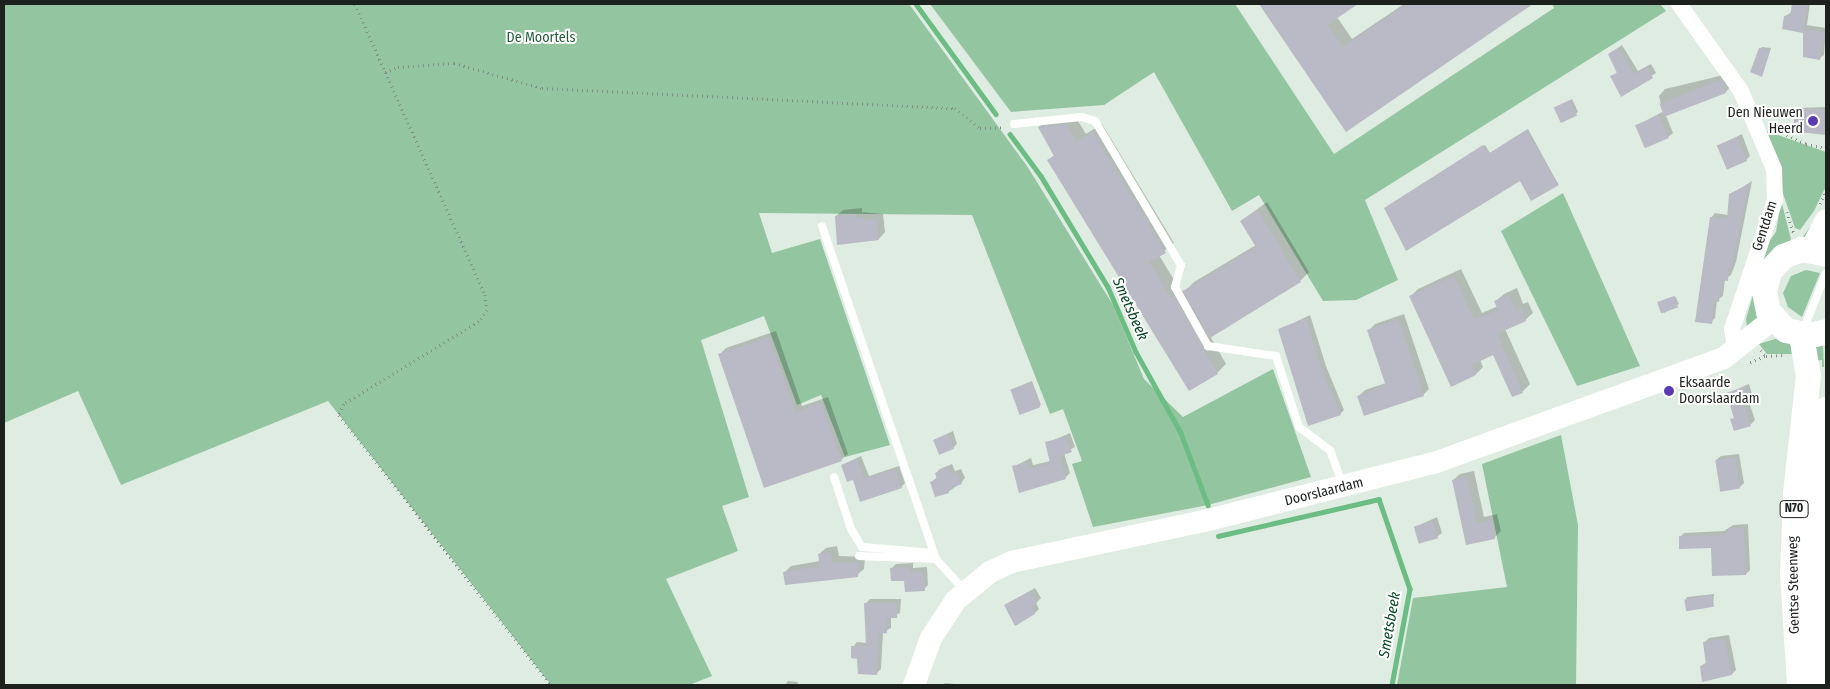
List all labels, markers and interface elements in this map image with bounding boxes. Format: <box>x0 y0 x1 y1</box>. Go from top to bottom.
park label: De Moortels <box>507 30 575 46</box>
place label: Den Nieuwen Heerd <box>1728 105 1803 138</box>
marker: Den Nieuwen Heerd <box>1807 115 1819 127</box>
street label: Gentdam <box>1749 199 1781 253</box>
water label: Smetsbeek <box>1108 275 1152 343</box>
place label: Eksaarde Doorslaardam <box>1679 375 1759 408</box>
marker: Eksaarde Doorslaardam <box>1663 385 1675 397</box>
street label: Doorslaardam <box>1283 474 1365 510</box>
road number: N70 <box>1779 499 1809 518</box>
street label: Gentse Steenweg <box>1785 536 1803 634</box>
water label: Smetsbeek <box>1375 591 1405 659</box>

